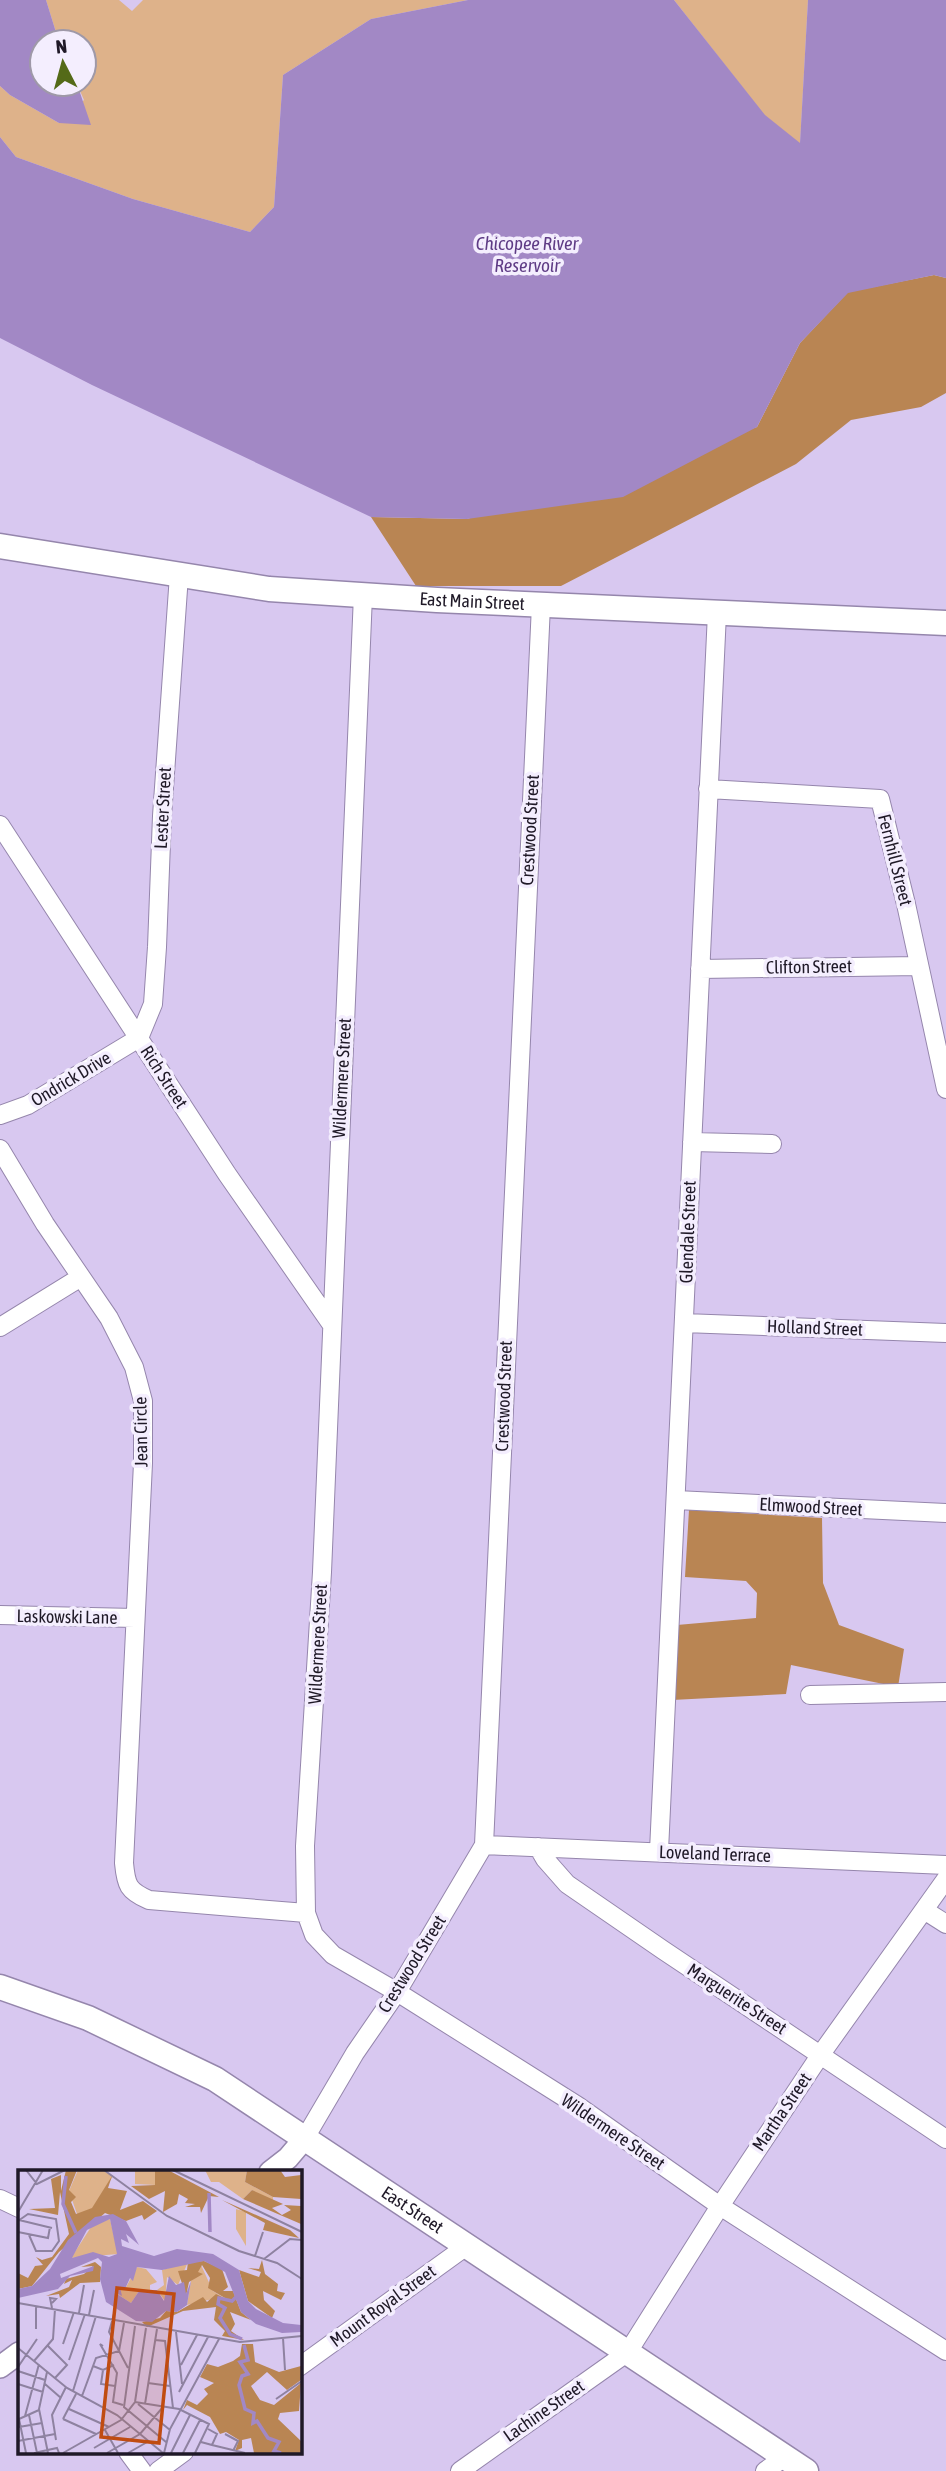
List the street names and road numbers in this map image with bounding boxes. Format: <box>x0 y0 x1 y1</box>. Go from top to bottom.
street label: East Main Street <box>419 588 525 614</box>
street label: Lester Street <box>150 767 175 849</box>
street label: Crestwood Street <box>516 774 543 886</box>
street label: Fernhill Street <box>874 812 917 908</box>
street label: Clifton Street <box>766 955 852 978</box>
street label: Wildermere Street <box>328 1017 355 1139</box>
street label: Rich Street <box>136 1041 192 1112</box>
street label: Ondrick Drive <box>27 1047 114 1111</box>
street label: Glendale Street <box>675 1180 700 1284</box>
street label: Holland Street <box>767 1315 863 1340</box>
street label: Crestwood Street <box>491 1340 516 1452</box>
street label: Jean Circle <box>129 1397 152 1467</box>
street label: Elmwood Street <box>759 1493 863 1520</box>
street label: Wildermere Street <box>304 1583 331 1705</box>
street label: Laskowski Lane <box>16 1605 118 1628</box>
street label: Loveland Terrace <box>659 1841 771 1866</box>
street label: Crestwood Street <box>373 1911 450 2016</box>
street label: Marguerite Street <box>684 1959 791 2039</box>
street label: Martha Street <box>748 2069 815 2155</box>
street label: Wildermere Street <box>558 2089 669 2174</box>
street label: East Street <box>378 2181 447 2237</box>
street label: Mount Royal Street <box>326 2260 440 2351</box>
street label: Lachine Street <box>499 2375 588 2446</box>

